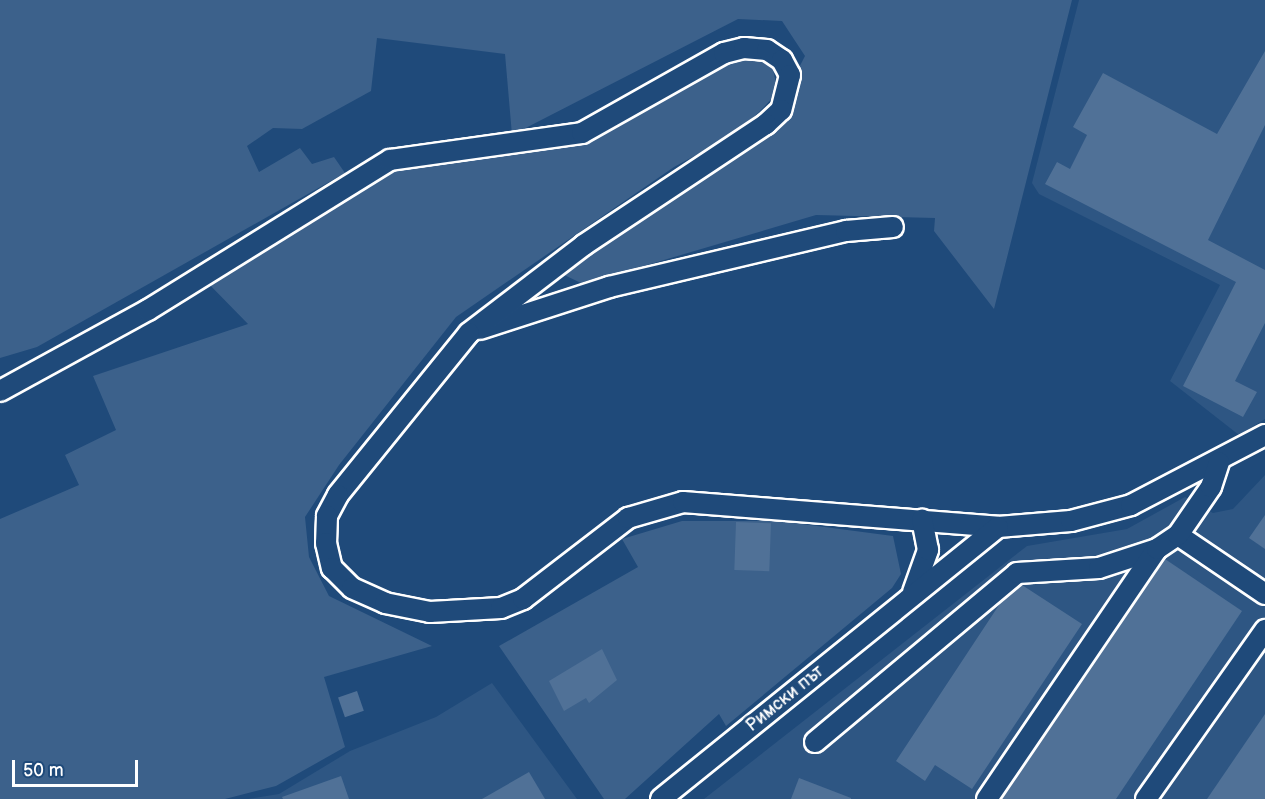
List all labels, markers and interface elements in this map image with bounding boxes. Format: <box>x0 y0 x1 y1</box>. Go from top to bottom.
street label: Римски път <box>742 661 828 737</box>
scale bar <box>15 748 141 786</box>
text: 50 m <box>23 760 64 781</box>

